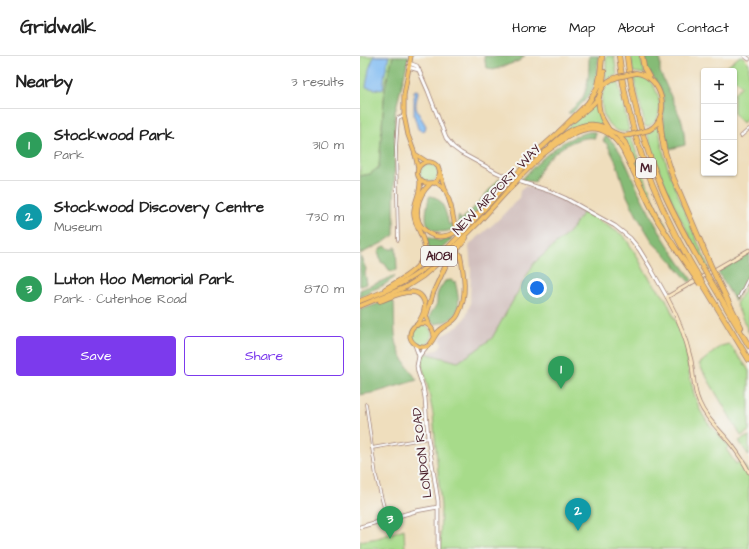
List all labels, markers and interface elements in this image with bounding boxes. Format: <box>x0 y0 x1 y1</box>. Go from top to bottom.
text: Gridwalk <box>20 14 96 41</box>
text: Home <box>512 18 547 38</box>
text: Map <box>569 18 595 38</box>
text: About <box>617 18 655 38</box>
text: Contact <box>677 18 729 38</box>
map controls <box>701 68 737 176</box>
button: + <box>701 68 737 104</box>
text: Nearby <box>16 70 73 94</box>
text: 3 results <box>291 73 344 91</box>
button: − <box>701 104 737 140</box>
text: Stockwood Park <box>54 125 174 146</box>
text: 1 <box>28 136 30 154</box>
text: 310 m <box>312 136 344 154</box>
street label: NEW AIRPORT WAY <box>449 140 545 239</box>
button: layers <box>701 140 737 176</box>
text: Park <box>54 146 84 164</box>
road number: M1 <box>636 158 656 178</box>
text: Stockwood Discovery Centre <box>54 197 264 218</box>
text: 2 <box>25 208 33 226</box>
text: 730 m <box>306 208 344 226</box>
text: Museum <box>54 218 102 236</box>
road number: A1081 <box>421 246 457 266</box>
text: Luton Hoo Memorial Park <box>54 269 234 290</box>
your location <box>527 278 547 298</box>
text: 3 <box>26 280 32 298</box>
text: 870 m <box>304 280 344 298</box>
text: Park · Cutenhoe Road <box>54 290 187 308</box>
button: Save <box>16 336 176 376</box>
button: Share <box>184 336 344 376</box>
pin: 1 <box>548 356 574 389</box>
street label: LONDON ROAD <box>407 406 436 499</box>
pin: 2 <box>565 498 591 531</box>
pin: 3 <box>377 506 403 539</box>

